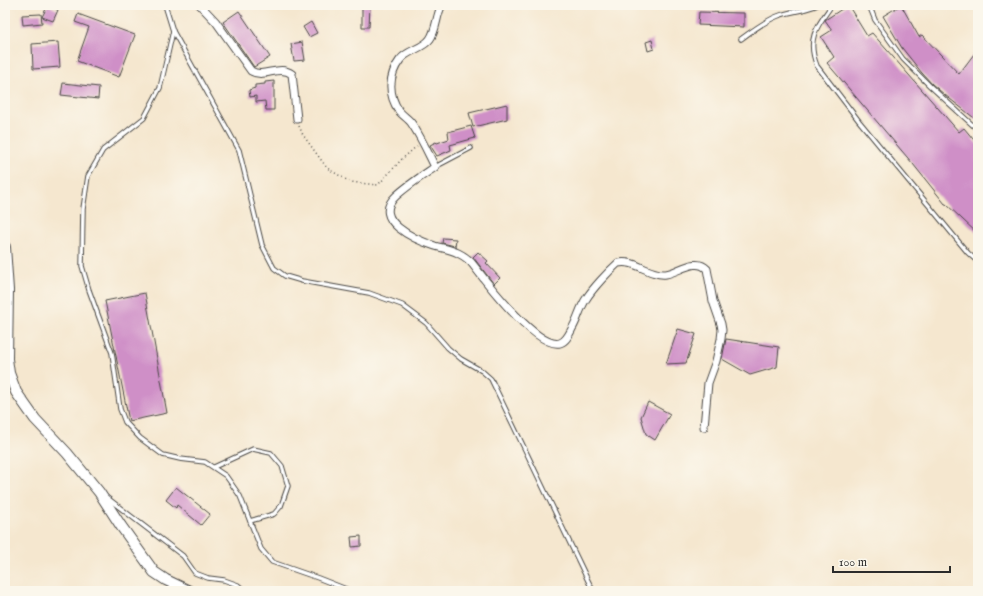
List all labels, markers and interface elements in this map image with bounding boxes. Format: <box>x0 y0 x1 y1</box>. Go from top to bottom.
scale bar <box>833 548 950 574</box>
text: 100 m <box>839 555 867 570</box>

